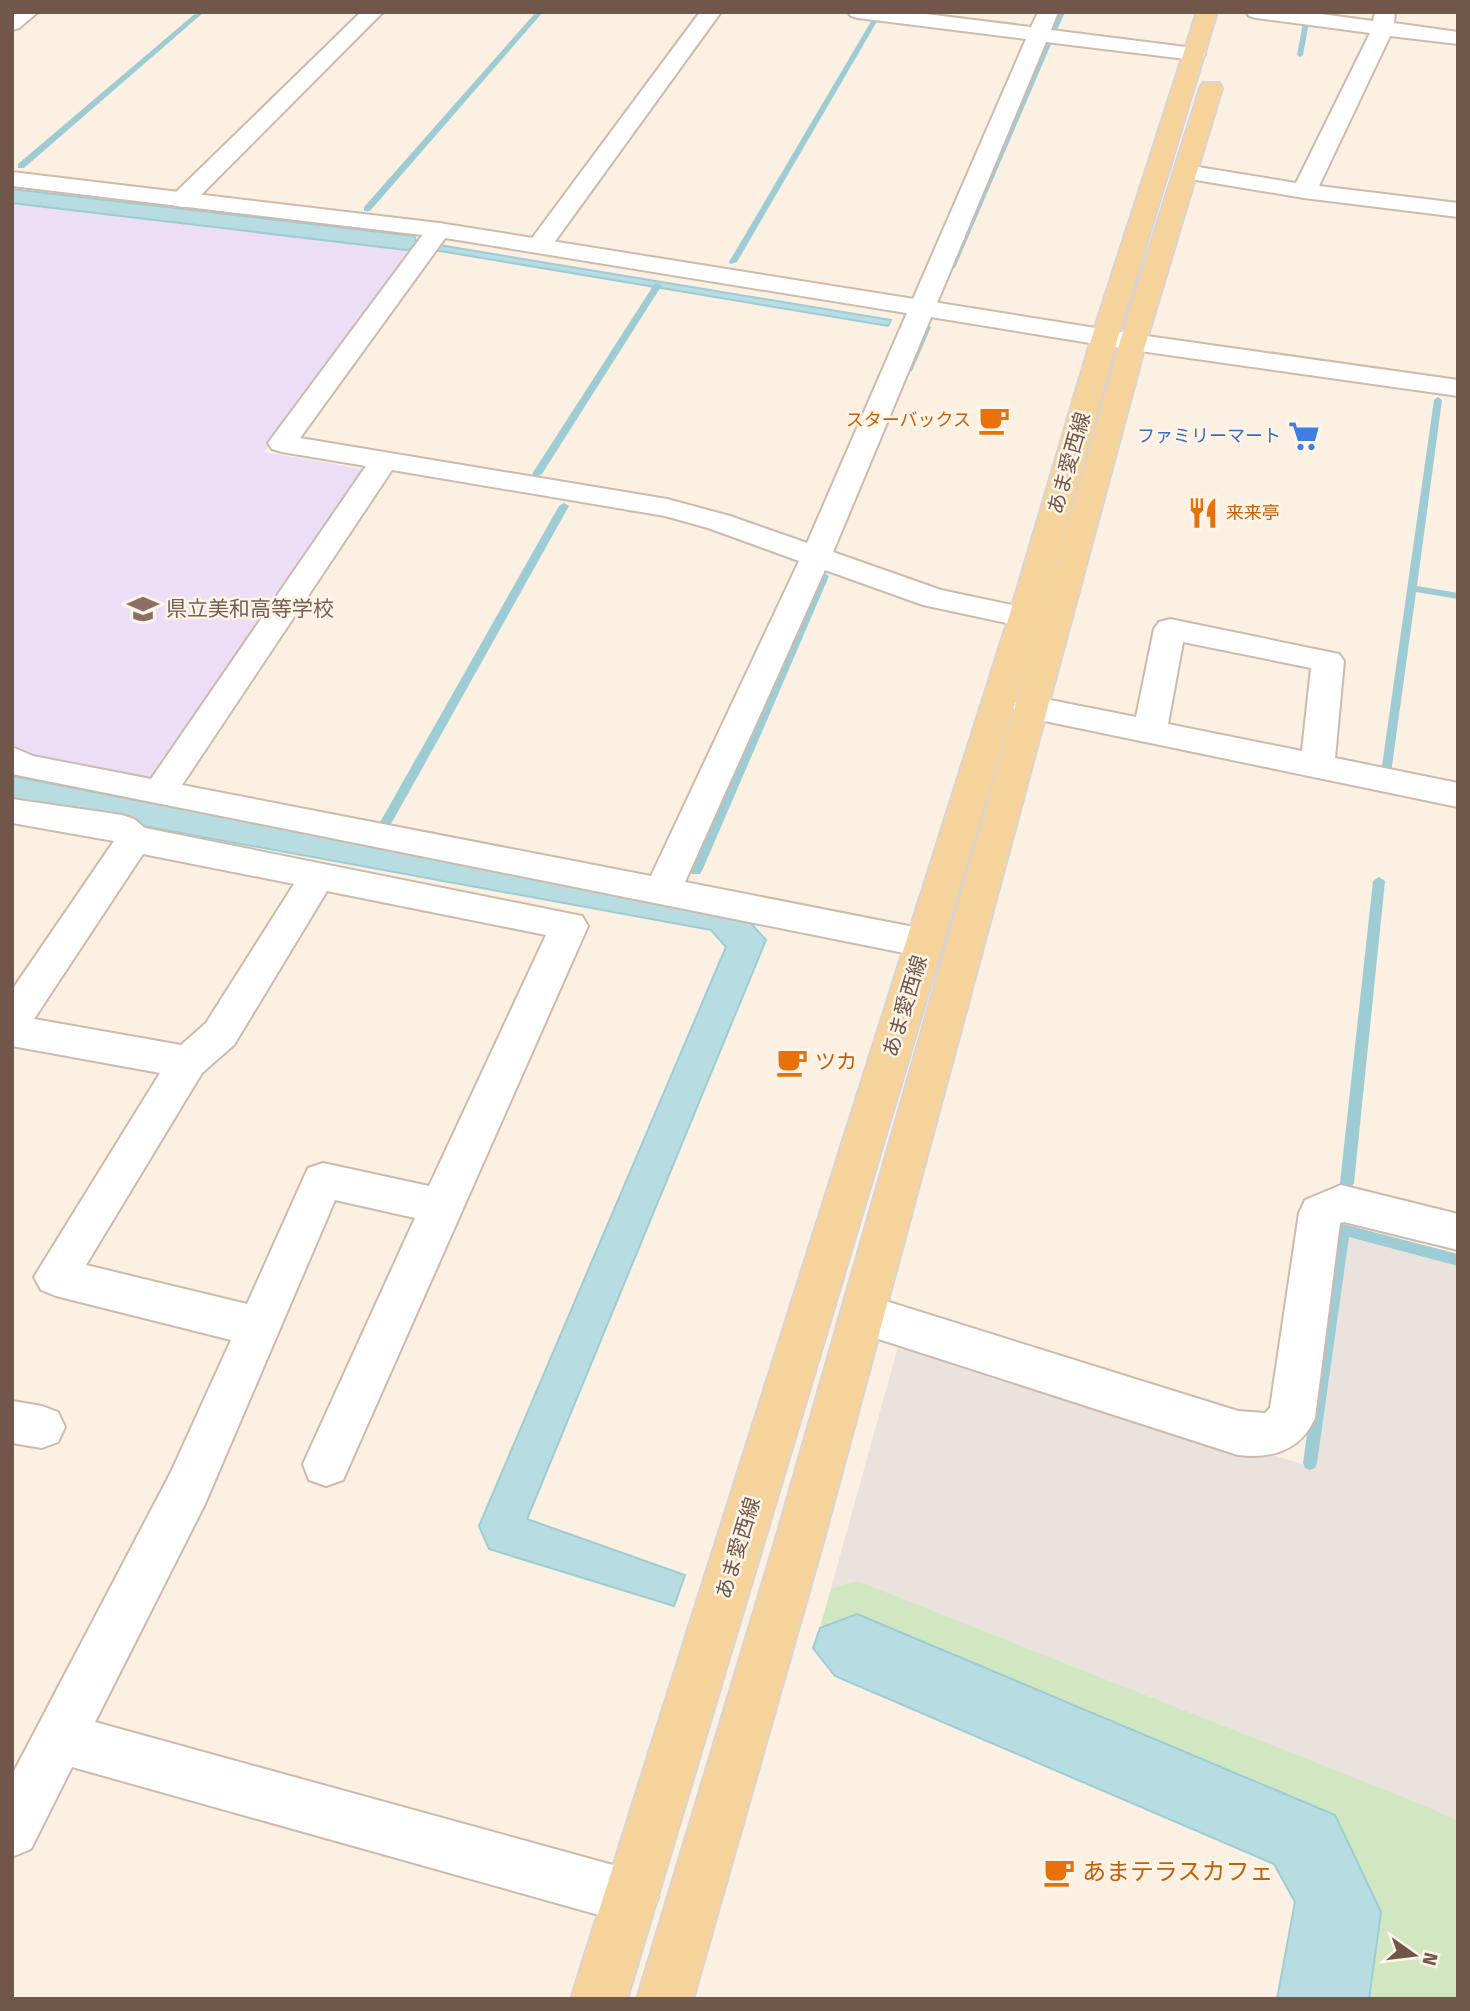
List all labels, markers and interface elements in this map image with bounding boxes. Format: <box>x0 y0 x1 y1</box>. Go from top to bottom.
cafe icon: スターバックス <box>977 403 1011 437</box>
place label: スターバックス <box>846 409 971 431</box>
street label: あま愛西線 <box>1042 409 1096 517</box>
supermarket icon: ファミリーマート <box>1287 419 1321 453</box>
place label: ファミリーマート <box>1137 425 1281 447</box>
restaurant icon: 来来亭 <box>1186 496 1220 530</box>
place label: 来来亭 <box>1226 502 1280 524</box>
school or university icon: 県立美和高等学校 <box>126 592 160 626</box>
place label: 県立美和高等学校 <box>166 596 334 622</box>
street label: あま愛西線 <box>877 952 933 1060</box>
cafe icon: ツカ <box>775 1045 809 1079</box>
place label: ツカ <box>815 1049 857 1075</box>
street label: あま愛西線 <box>710 1494 766 1602</box>
cafe icon: あまテラスカフェ <box>1042 1855 1076 1889</box>
place label: あまテラスカフェ <box>1082 1858 1274 1886</box>
north arrow <box>1379 1920 1449 1990</box>
text: N <box>1417 1950 1443 1968</box>

